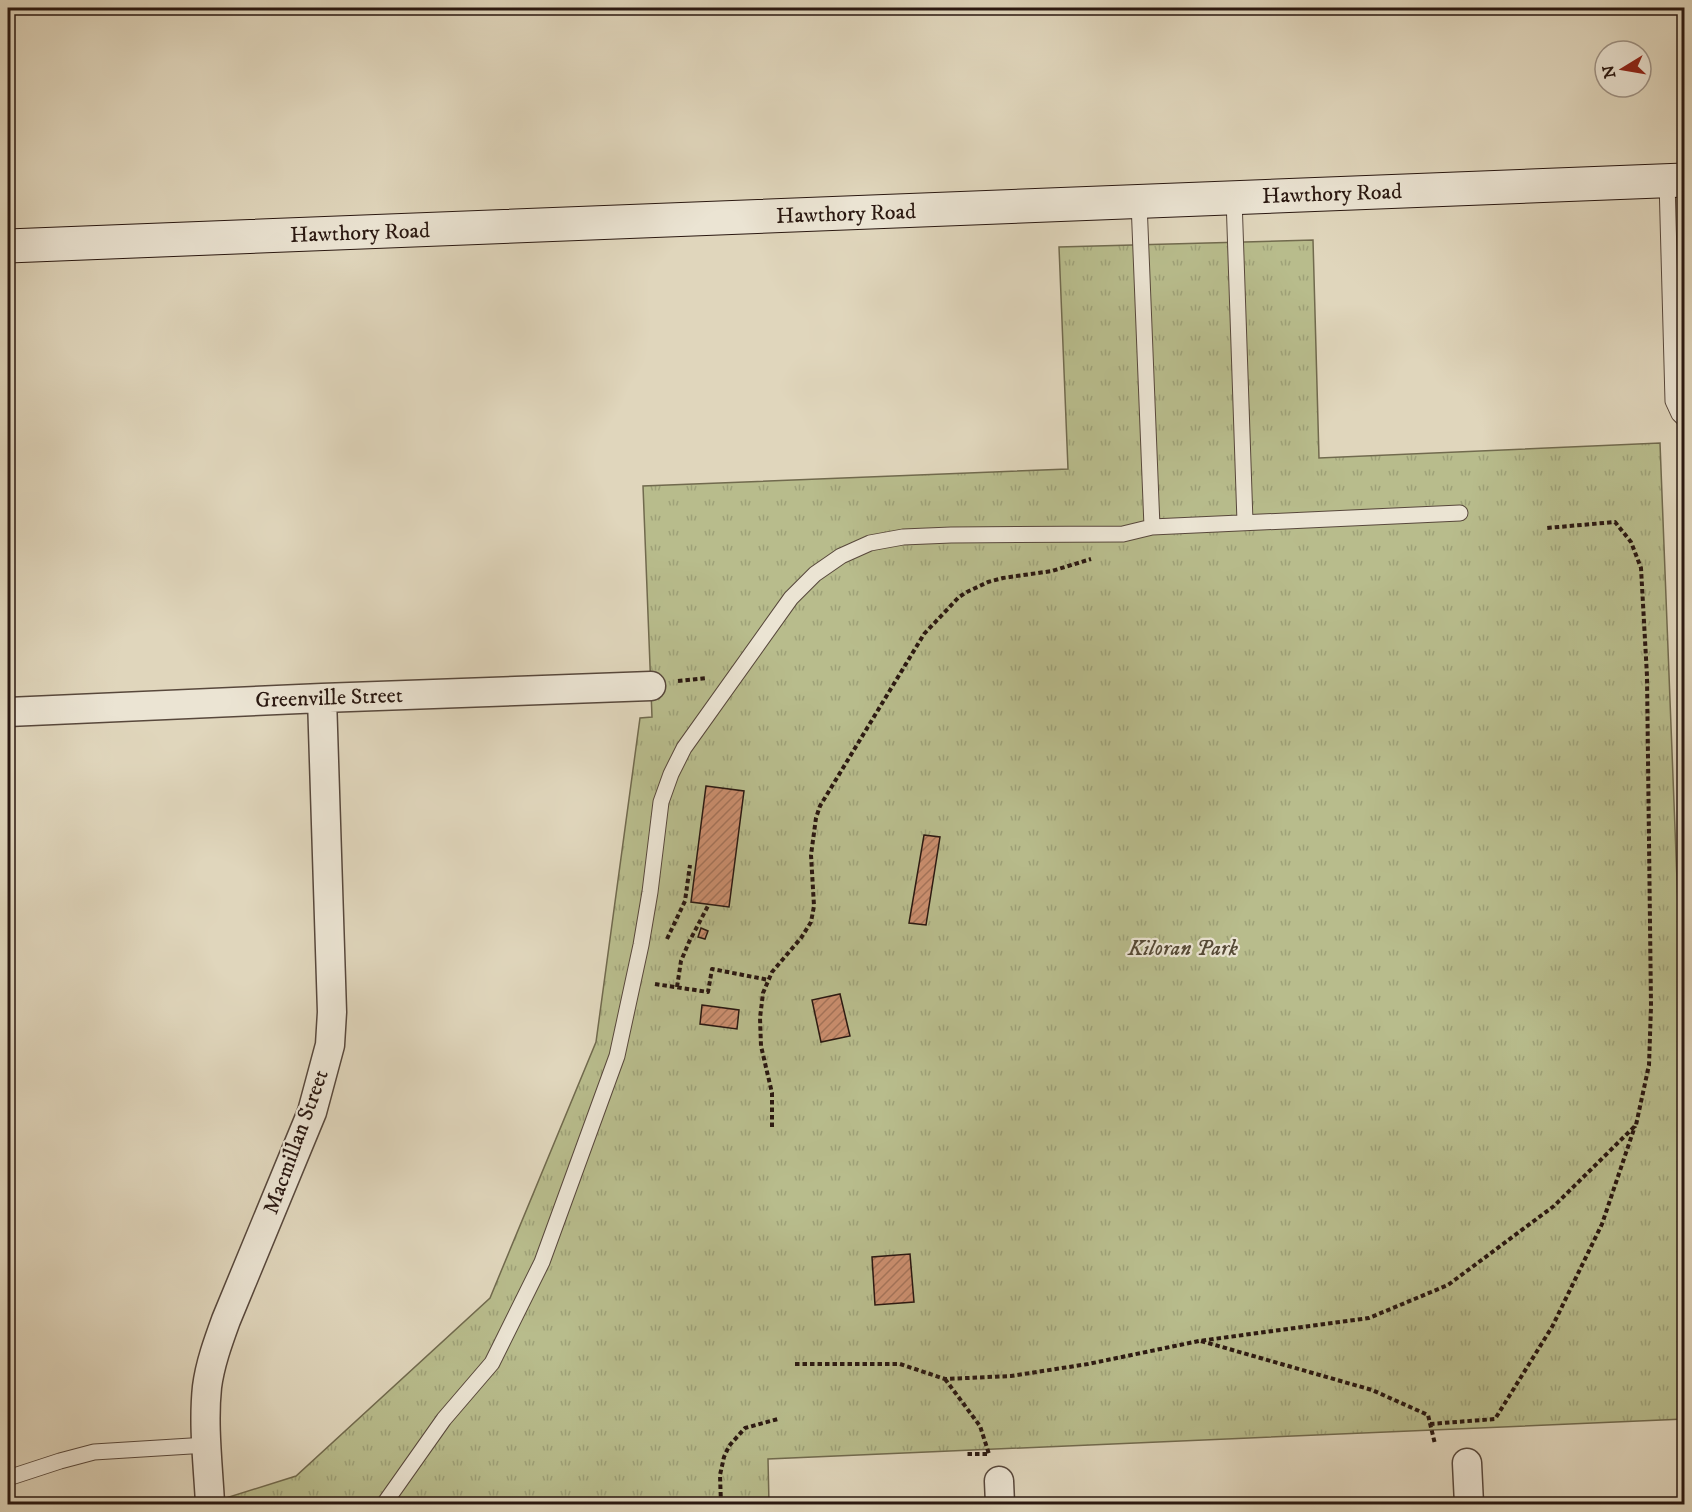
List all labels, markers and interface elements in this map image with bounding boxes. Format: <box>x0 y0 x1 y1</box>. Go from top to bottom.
north arrow <box>1593 39 1653 99</box>
text: N <box>1598 63 1620 80</box>
street label: Hawthory Road <box>1262 178 1402 210</box>
street label: Hawthory Road <box>776 198 916 230</box>
street label: Hawthory Road <box>290 217 430 249</box>
street label: Greenville Street <box>255 682 403 714</box>
park label: Kiloran Park <box>1127 935 1239 962</box>
street label: Macmillan Street <box>257 1066 335 1218</box>

